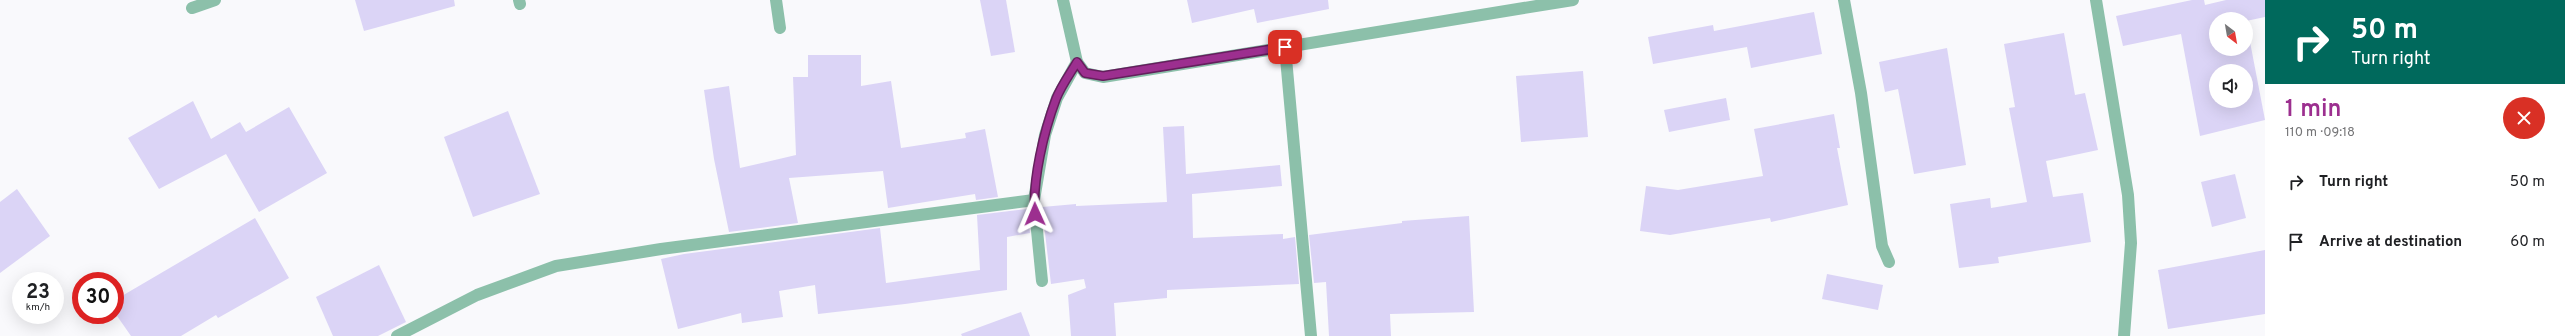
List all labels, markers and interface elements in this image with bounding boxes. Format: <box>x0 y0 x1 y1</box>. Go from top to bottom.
north arrow <box>2209 12 2253 56</box>
map controls <box>2209 12 2253 108</box>
text: 50 m <box>2351 13 2418 49</box>
icon: right <box>2285 16 2337 68</box>
pin <box>1268 30 1302 64</box>
icon: arrive <box>1274 36 1296 58</box>
text: Turn right <box>2351 48 2431 71</box>
button: sound <box>2209 64 2253 108</box>
text: 1 min <box>2285 95 2342 125</box>
button: close <box>2503 97 2545 139</box>
text: 110 m · 09:18 <box>2285 125 2355 141</box>
icon: right <box>2285 171 2307 193</box>
text: Turn right <box>2319 173 2388 192</box>
text: 50 m <box>2510 173 2545 192</box>
position arrow <box>1014 193 1056 235</box>
icon: arrive <box>2285 231 2307 253</box>
text: Arrive at destination <box>2319 233 2462 252</box>
text: 60 m <box>2510 233 2545 252</box>
speed limit sign: 30 <box>72 272 124 324</box>
text: 23 <box>26 280 50 306</box>
text: km/h <box>26 301 50 314</box>

